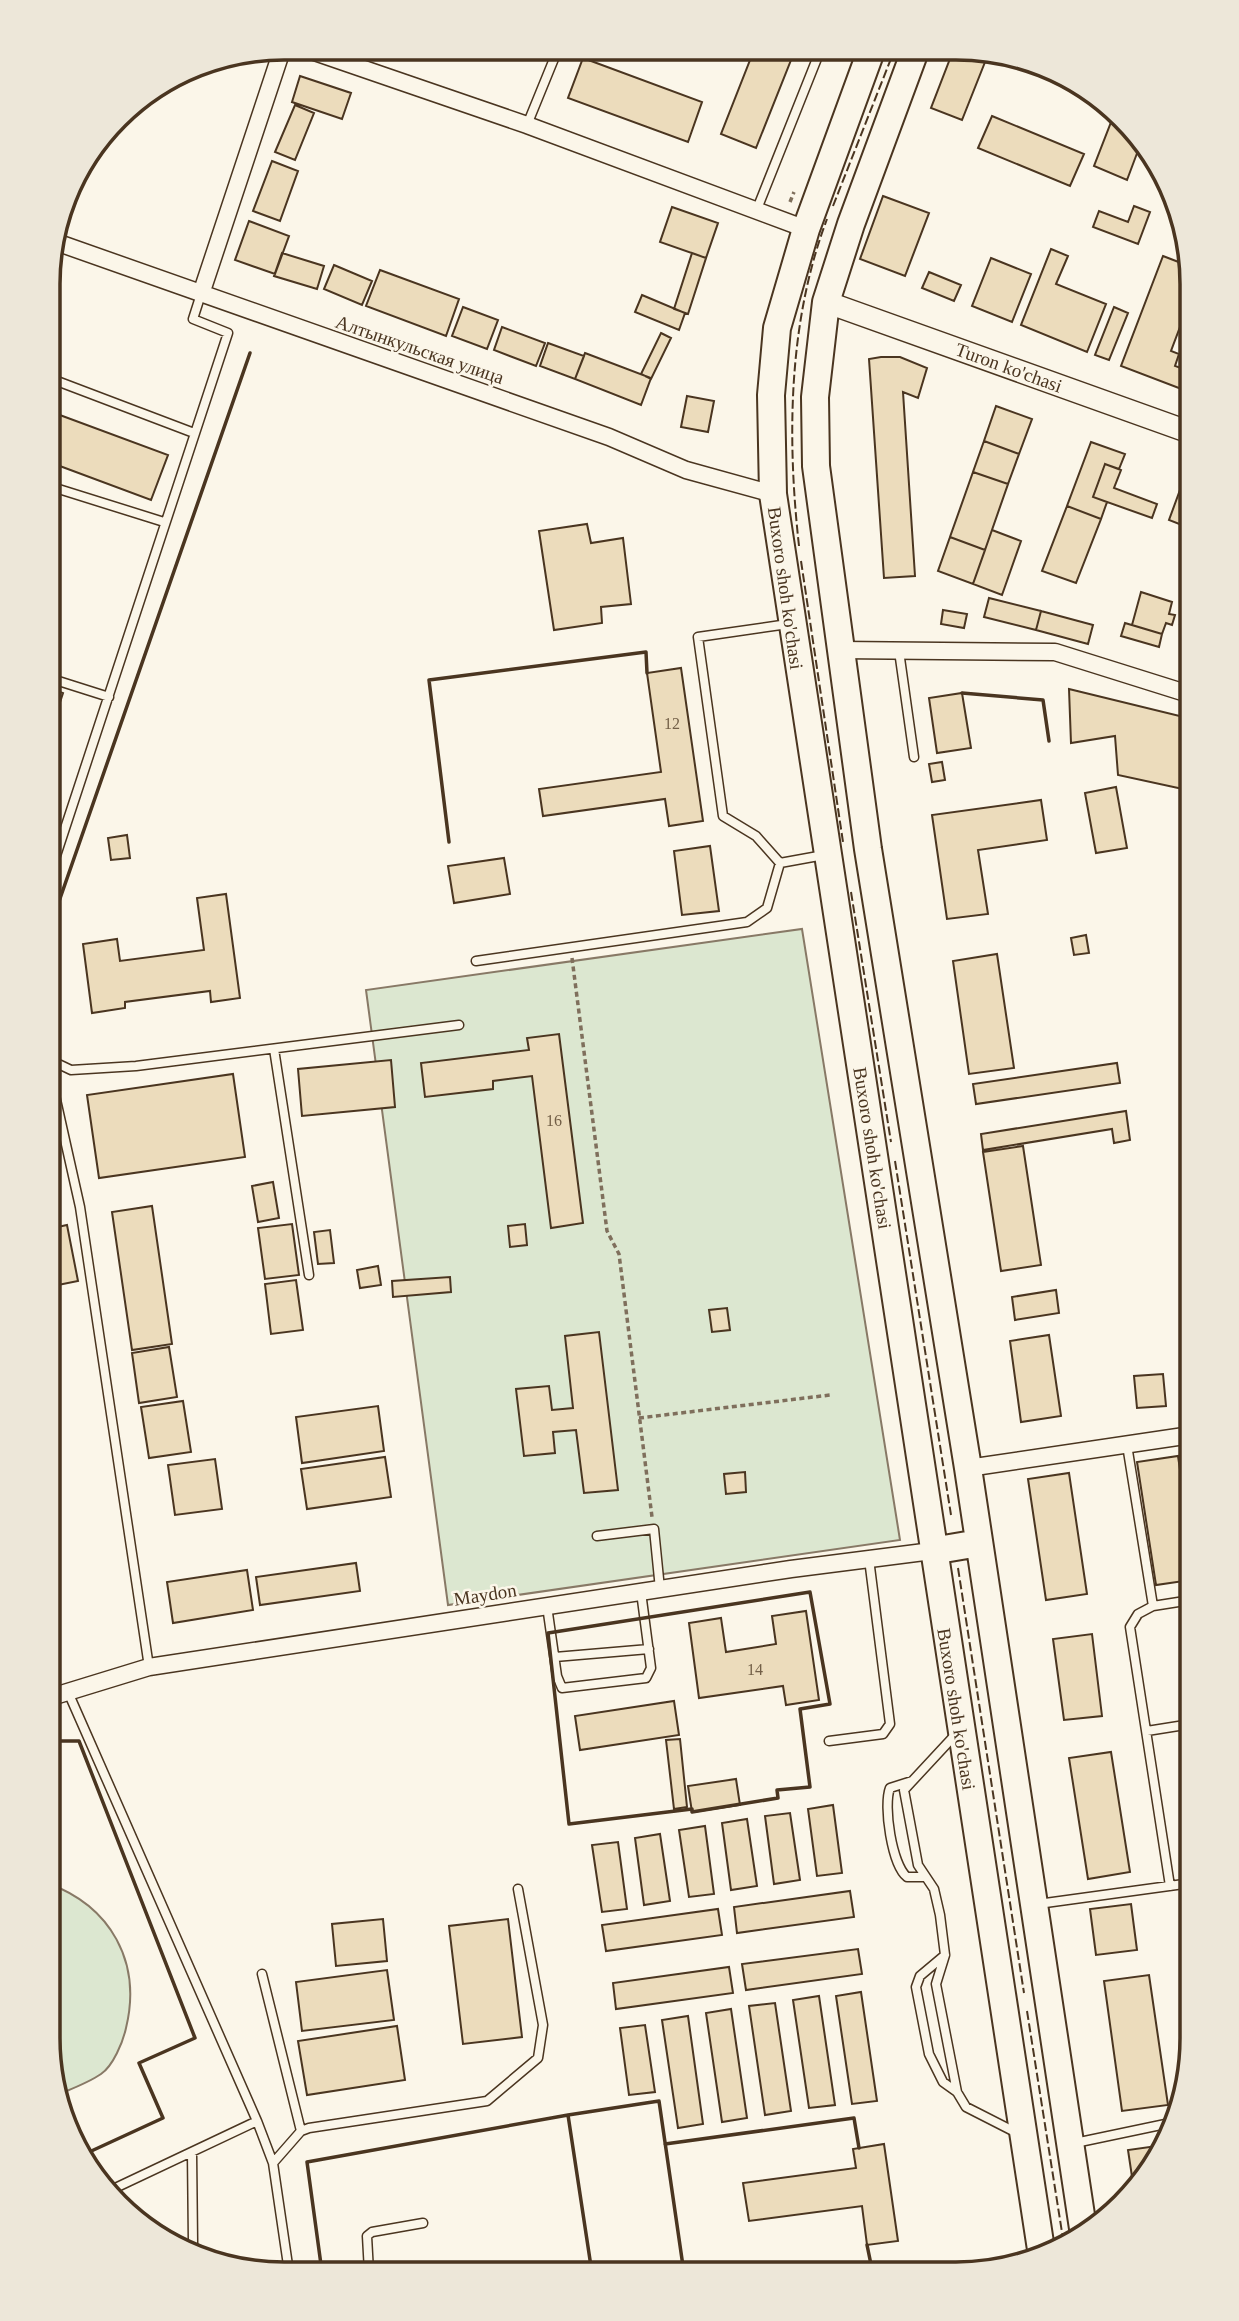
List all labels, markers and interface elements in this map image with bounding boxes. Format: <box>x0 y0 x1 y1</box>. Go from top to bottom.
street label: Алтынкульская улица <box>333 311 507 388</box>
street label: Turon ko'chasi <box>953 338 1065 396</box>
street label: Buxoro shoh ko'chasi <box>764 505 807 671</box>
house number: 12 <box>664 715 680 732</box>
street label: Buxoro shoh ko'chasi <box>849 1066 896 1231</box>
house number: 16 <box>546 1112 562 1129</box>
street label: Maydon <box>452 1579 518 1610</box>
street label: Buxoro shoh ko'chasi <box>933 1627 980 1792</box>
house number: 14 <box>747 1661 763 1678</box>

